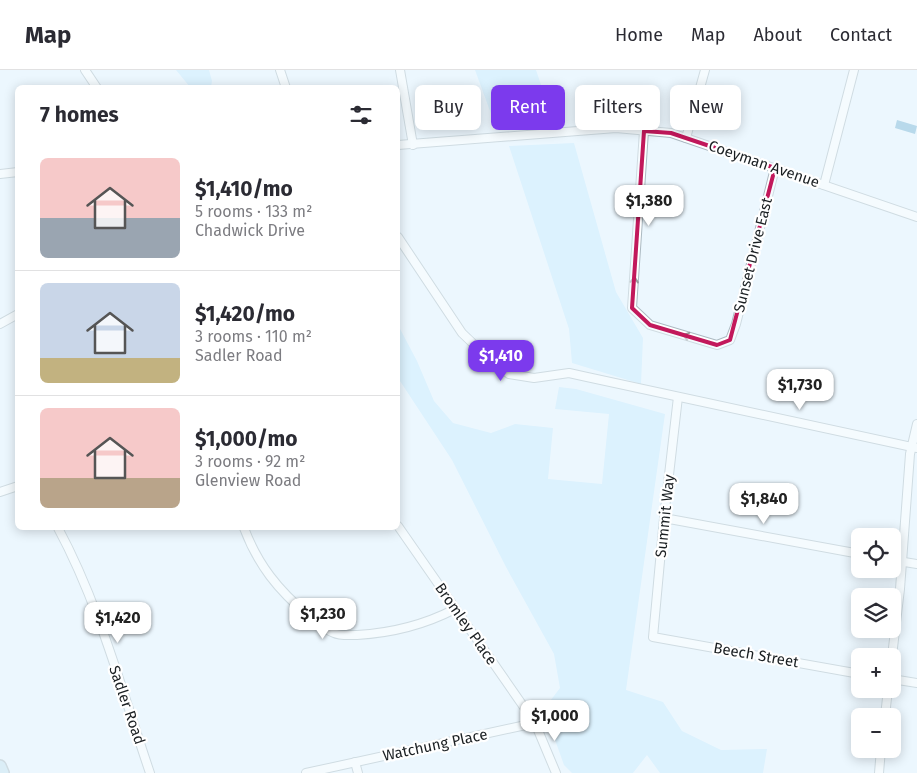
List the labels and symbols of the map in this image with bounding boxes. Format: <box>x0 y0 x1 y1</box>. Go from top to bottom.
street label: Coeyman Avenue <box>706 137 822 191</box>
pin: $1,380 <box>608 184 690 227</box>
street label: Sunset Drive East <box>730 195 776 314</box>
one-way arrow <box>629 276 639 292</box>
one-way arrow <box>683 332 698 341</box>
pin: $1,410 <box>460 340 542 382</box>
pin: $1,730 <box>759 368 841 411</box>
street label: Summit Way <box>652 473 678 558</box>
pin: $1,840 <box>723 482 805 525</box>
street label: Bromley Place <box>431 580 501 668</box>
pin: $1,230 <box>282 598 364 640</box>
pin: $1,420 <box>77 602 159 644</box>
street label: Beech Street <box>712 639 801 671</box>
street label: Sadler Road <box>105 663 149 747</box>
pin: $1,000 <box>514 700 596 742</box>
street label: Watchung Place <box>381 725 489 765</box>

